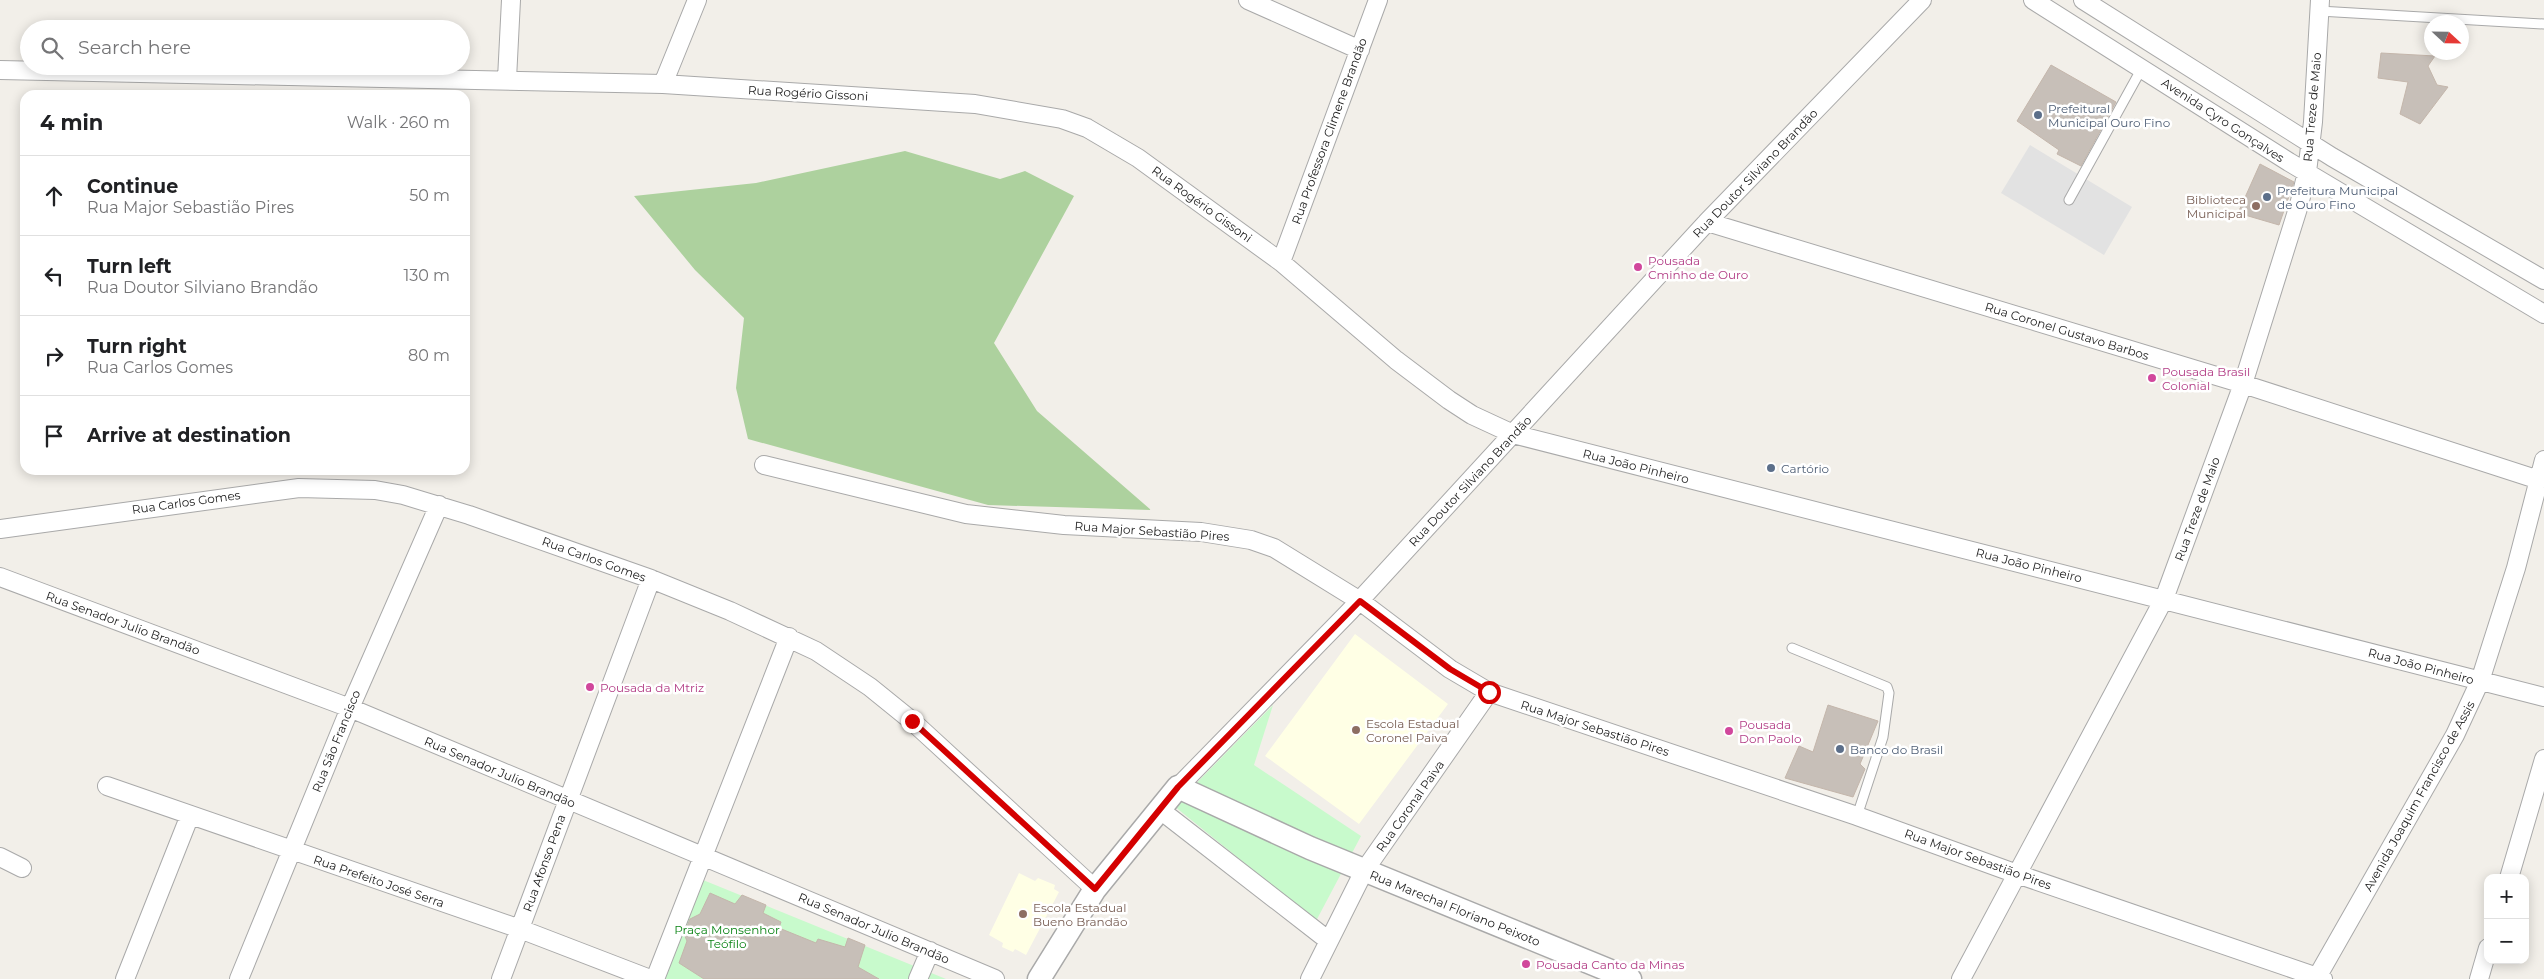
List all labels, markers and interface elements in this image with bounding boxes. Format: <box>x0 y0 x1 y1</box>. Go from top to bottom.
north arrow <box>2424 15 2469 60</box>
search box <box>20 20 470 75</box>
icon: search <box>38 34 66 62</box>
text: Search here <box>78 36 191 59</box>
street label: Rua Professora Climene Brandão <box>1288 36 1370 226</box>
street label: Rua Treze de Maio <box>2300 52 2324 162</box>
street label: Avenida Cyro Gonçalves <box>2159 75 2287 165</box>
street label: Rua Rogério Gissoni <box>748 82 868 104</box>
place label: Prefeitural Municipal Ouro Fino <box>2048 101 2170 130</box>
street label: Rua Doutor Silviano Brandão <box>1689 105 1821 241</box>
marker: Prefeitural Municipal Ouro Fino <box>2032 109 2044 121</box>
text: 4 min <box>40 110 103 135</box>
text: Walk · 260 m <box>347 113 450 132</box>
street label: Rua Rogério Gissoni <box>1149 163 1255 245</box>
text: Continue <box>87 175 178 198</box>
icon: ahead <box>40 182 68 210</box>
place label: Prefeitura Municipal de Ouro Fino <box>2277 183 2398 212</box>
text: 50 m <box>409 186 450 205</box>
marker: Prefeitura Municipal de Ouro Fino <box>2261 191 2273 203</box>
place label: Biblioteca Municipal <box>2186 192 2246 221</box>
text: Rua Major Sebastião Pires <box>87 198 294 217</box>
marker: Biblioteca Municipal <box>2250 200 2262 212</box>
place label: Pousada Cminho de Ouro <box>1648 253 1748 282</box>
text: Turn left <box>87 255 172 278</box>
marker: Pousada Cminho de Ouro <box>1632 261 1644 273</box>
icon: left <box>40 262 68 290</box>
text: 130 m <box>403 266 450 285</box>
text: Rua Doutor Silviano Brandão <box>87 278 318 297</box>
street label: Rua Coronel Gustavo Barbos <box>1983 299 2151 363</box>
text: Turn right <box>87 335 187 358</box>
icon: right <box>40 342 68 370</box>
text: 80 m <box>408 346 450 365</box>
text: Rua Carlos Gomes <box>87 358 233 377</box>
place label: Pousada Brasil Colonial <box>2162 364 2250 393</box>
marker: Pousada Brasil Colonial <box>2146 372 2158 384</box>
street label: Rua Doutor Silviano Brandão <box>1405 413 1535 549</box>
icon: arrive <box>40 422 68 450</box>
text: Arrive at destination <box>87 424 291 447</box>
street label: Rua João Pinheiro <box>1581 446 1691 486</box>
street label: Rua Treze de Maio <box>2171 455 2223 563</box>
place label: Cartório <box>1781 461 1829 476</box>
marker: Cartório <box>1765 462 1777 474</box>
street label: Rua Carlos Gomes <box>131 487 241 517</box>
street label: Rua Major Sebastião Pires <box>1074 518 1230 544</box>
street label: Rua Carlos Gomes <box>540 533 648 585</box>
street label: Rua João Pinheiro <box>1974 545 2084 585</box>
street label: Rua Senador Julio Brandão <box>44 588 202 658</box>
street label: Rua João Pinheiro <box>2366 645 2476 687</box>
place label: Pousada da Mtriz <box>600 680 704 695</box>
marker: Pousada da Mtriz <box>584 681 596 693</box>
route start <box>1478 681 1501 704</box>
street label: Rua São Francisco <box>309 688 363 794</box>
street label: Rua Major Sebastião Pires <box>1519 697 1671 759</box>
street label: Avenida Joaquim Francisco de Assis <box>2360 698 2478 894</box>
route end <box>901 710 924 733</box>
place label: Escola Estadual Coronel Paiva <box>1366 716 1459 745</box>
place label: Pousada Don Paolo <box>1739 717 1802 746</box>
marker: Escola Estadual Coronel Paiva <box>1350 724 1362 736</box>
marker: Pousada Don Paolo <box>1723 725 1735 737</box>
street label: Rua Senador Julio Brandão <box>422 733 578 811</box>
place label: Banco do Brasil <box>1850 742 1943 757</box>
marker: Banco do Brasil <box>1834 743 1846 755</box>
street label: Rua Coronal Paiva <box>1373 757 1447 855</box>
street label: Rua Afonso Pena <box>519 812 569 914</box>
street label: Rua Major Sebastião Pires <box>1902 825 2054 893</box>
street label: Rua Prefeito José Serra <box>312 852 446 910</box>
street label: Rua Marechal Floriano Peixoto <box>1368 867 1542 949</box>
map controls <box>2484 874 2529 964</box>
button: + <box>2484 874 2529 919</box>
street label: Rua Senador Julio Brandão <box>796 889 952 967</box>
place label: Escola Estadual Bueno Brandão <box>1033 900 1127 929</box>
marker: Escola Estadual Bueno Brandão <box>1017 908 1029 920</box>
button: − <box>2484 919 2529 964</box>
park label: Praça Monsenhor Teófilo <box>674 922 780 951</box>
place label: Pousada Canto da Minas <box>1536 957 1685 972</box>
marker: Pousada Canto da Minas <box>1520 958 1532 970</box>

